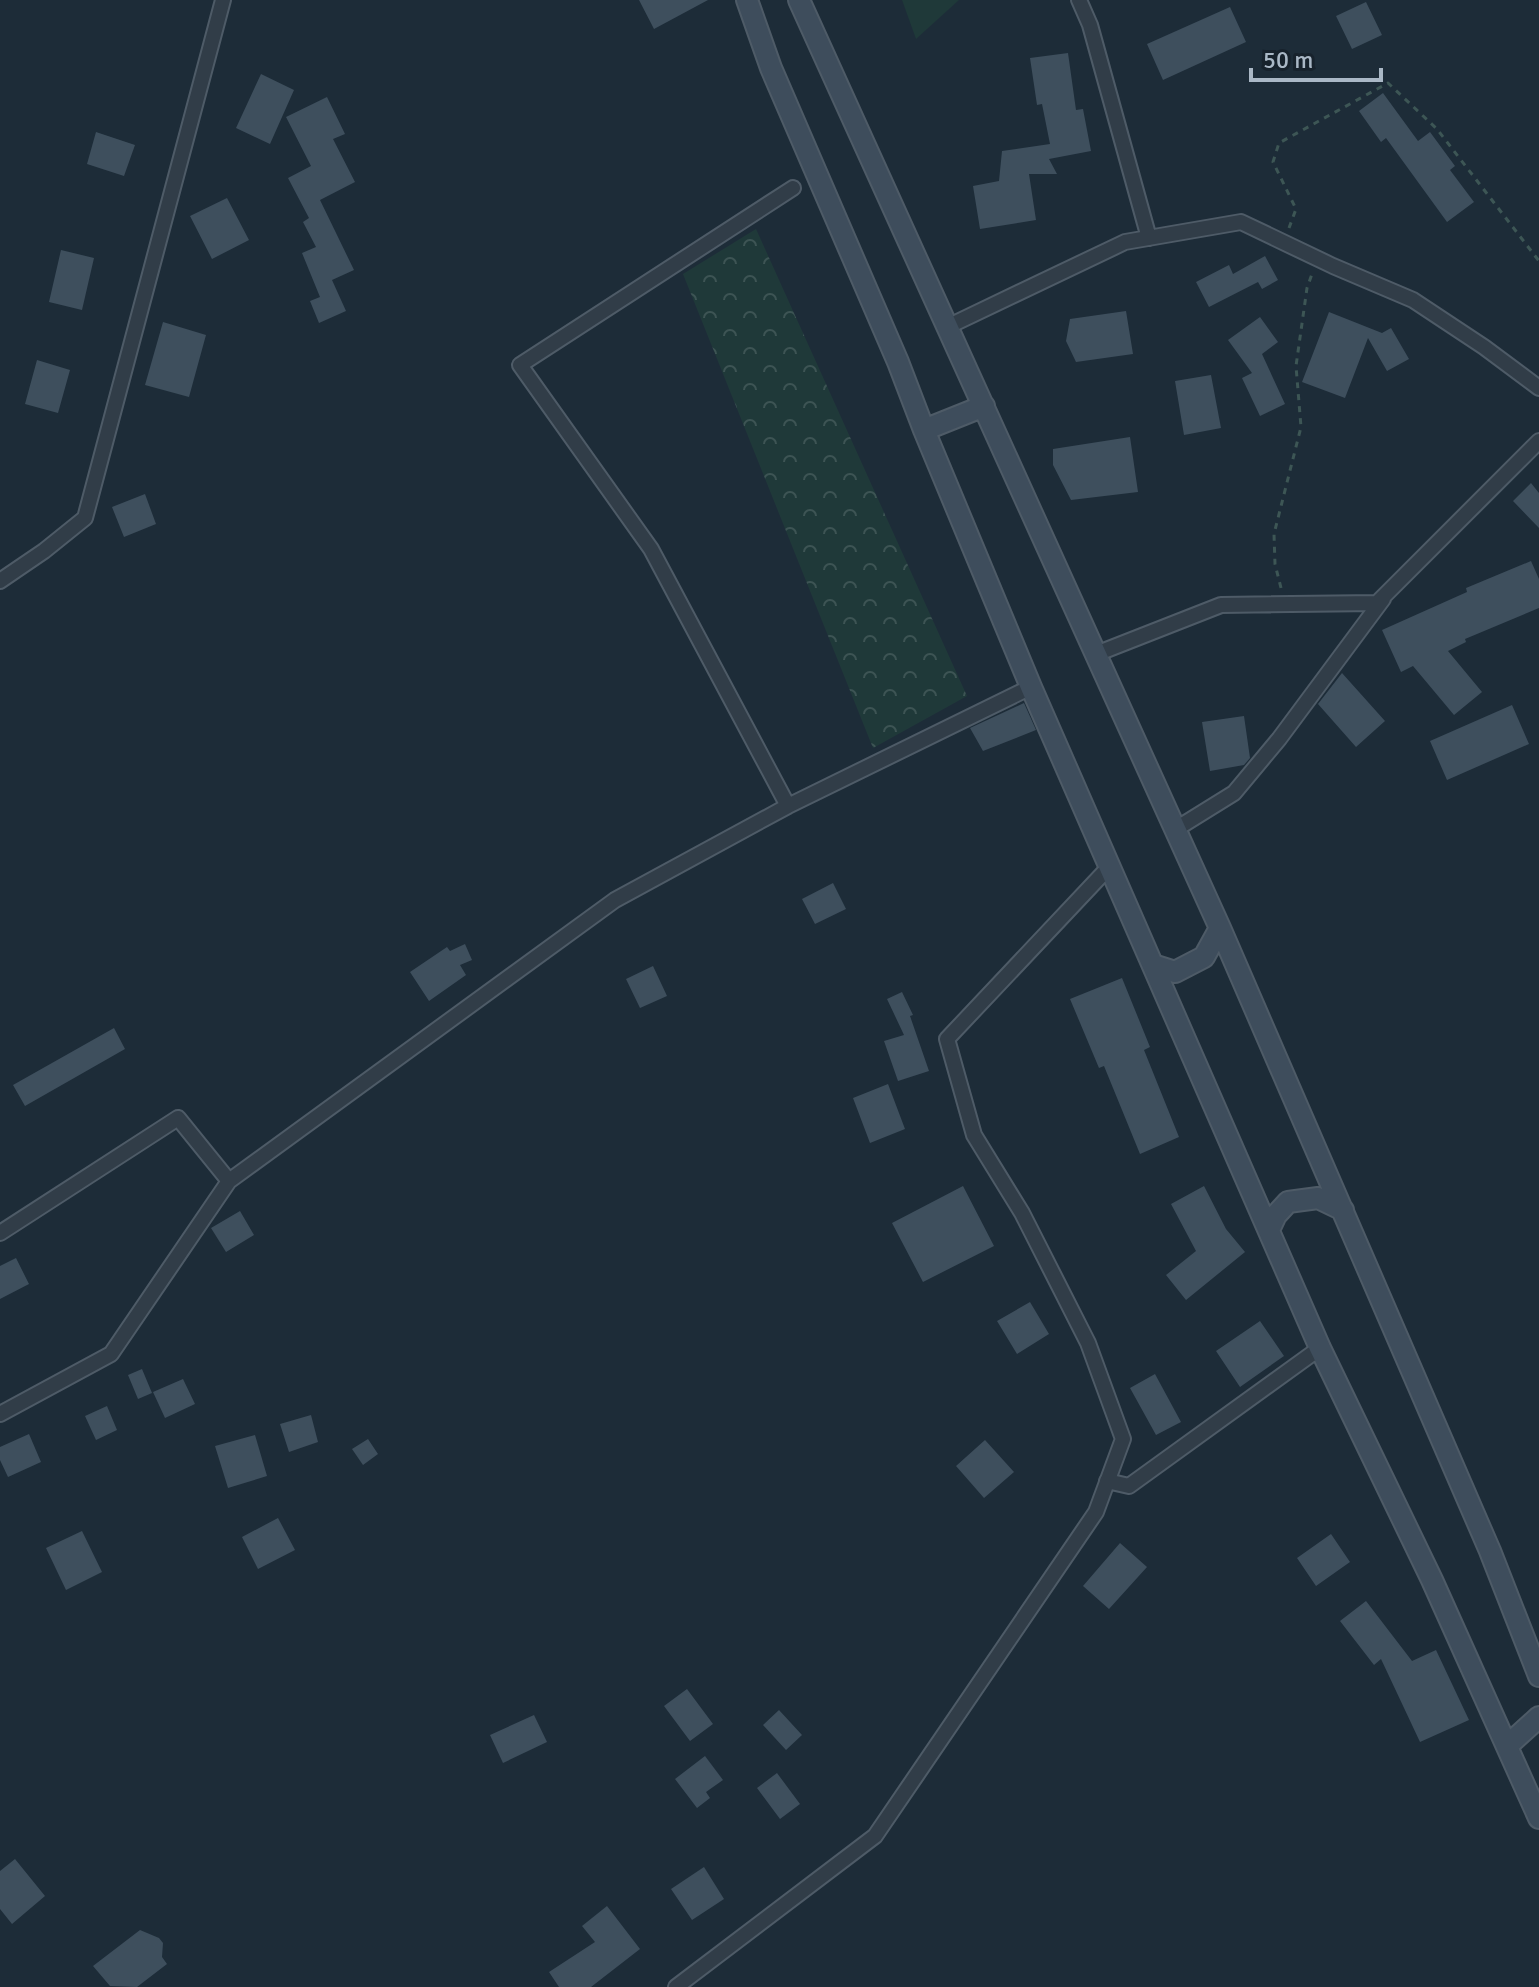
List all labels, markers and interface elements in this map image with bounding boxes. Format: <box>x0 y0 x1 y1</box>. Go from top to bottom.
scale bar <box>1251 32 1381 82</box>
text: 50 m <box>1263 45 1313 75</box>

